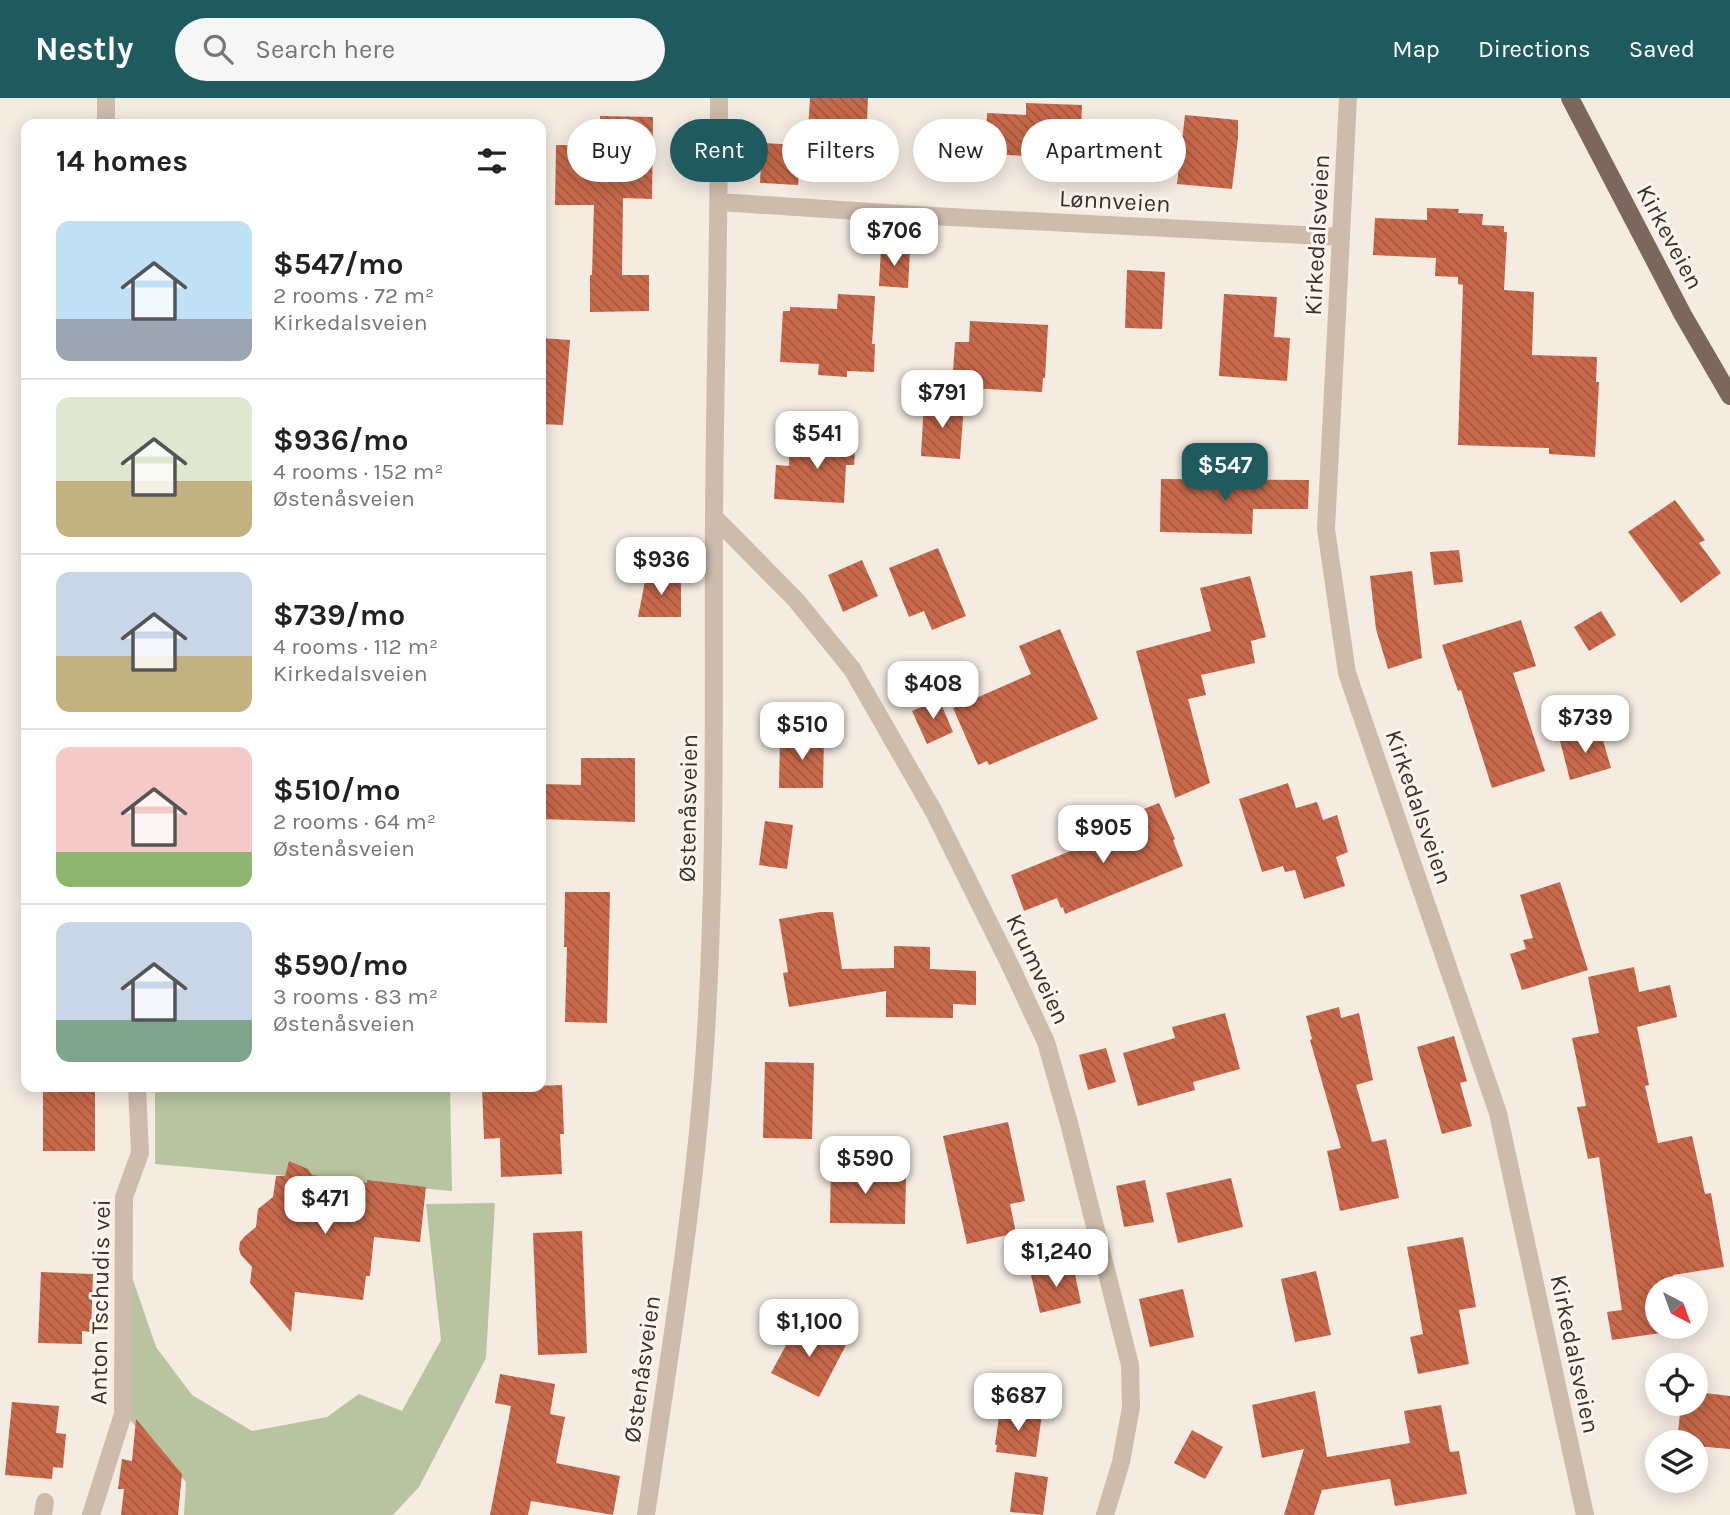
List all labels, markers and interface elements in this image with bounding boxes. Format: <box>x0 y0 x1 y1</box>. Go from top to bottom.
search box <box>175 18 665 81</box>
text: Nestly <box>35 30 133 68</box>
icon: search <box>199 30 237 68</box>
text: Search here <box>255 34 395 65</box>
text: Map <box>1392 35 1440 63</box>
text: Directions <box>1478 35 1591 63</box>
text: Saved <box>1629 35 1695 63</box>
chip: Buy <box>567 119 656 182</box>
chip: Rent <box>670 119 768 182</box>
chip: Filters <box>782 119 899 182</box>
chip: New <box>913 119 1007 182</box>
chip: Apartment <box>1021 119 1186 182</box>
icon: filters <box>473 142 511 180</box>
text: 14 homes <box>56 143 188 179</box>
street label: Kirkedalsveien <box>1299 154 1335 316</box>
street label: Kirkeveien <box>1631 180 1709 294</box>
street label: Lønnveien <box>1059 184 1171 218</box>
pin: $706 <box>853 208 935 268</box>
text: $706 <box>866 217 922 244</box>
text: $547/mo <box>273 246 404 282</box>
icon: home <box>112 249 196 333</box>
text: 2 rooms · 72 m² <box>273 282 434 309</box>
text: Kirkedalsveien <box>273 309 428 336</box>
pin: $791 <box>901 370 983 430</box>
text: $791 <box>917 379 967 406</box>
pin: $541 <box>776 412 858 471</box>
text: $541 <box>791 420 843 447</box>
text: $936/mo <box>273 422 408 458</box>
icon: home <box>112 425 196 509</box>
pin: $547 <box>1184 444 1266 503</box>
text: $547 <box>1198 452 1252 479</box>
text: 4 rooms · 152 m² <box>273 458 444 485</box>
text: Østenåsveien <box>273 485 415 512</box>
pin: $936 <box>620 538 702 597</box>
text: $936 <box>632 546 690 573</box>
text: $739/mo <box>273 597 405 633</box>
icon: home <box>112 600 196 684</box>
text: 4 rooms · 112 m² <box>273 633 438 660</box>
text: Kirkedalsveien <box>273 660 428 687</box>
pin: $408 <box>892 662 974 721</box>
text: $408 <box>904 670 962 697</box>
pin: $739 <box>1544 696 1626 755</box>
pin: $510 <box>761 702 843 762</box>
text: $739 <box>1557 704 1613 731</box>
text: $510 <box>776 711 828 738</box>
street label: Kirkedalsveien <box>1379 726 1459 888</box>
street label: Østenåsveien <box>673 734 703 882</box>
text: $510/mo <box>273 772 400 808</box>
icon: home <box>112 775 196 859</box>
pin: $905 <box>1062 806 1144 865</box>
text: 2 rooms · 64 m² <box>273 808 436 835</box>
text: $905 <box>1074 814 1132 841</box>
text: Østenåsveien <box>273 835 415 862</box>
street label: Krumveien <box>1000 909 1076 1029</box>
text: $590/mo <box>273 947 408 983</box>
icon: home <box>112 950 196 1034</box>
text: 3 rooms · 83 m² <box>273 983 438 1010</box>
text: Østenåsveien <box>273 1010 415 1037</box>
pin: $590 <box>824 1136 906 1196</box>
text: $590 <box>836 1145 894 1172</box>
pin: $471 <box>284 1176 366 1236</box>
text: $471 <box>300 1185 350 1212</box>
street label: Anton Tschudis vei <box>84 1199 116 1405</box>
pin: $1,240 <box>999 1230 1113 1289</box>
text: $1,240 <box>1020 1238 1092 1265</box>
street label: Kirkedalsveien <box>1545 1272 1605 1436</box>
north arrow <box>1645 1276 1708 1339</box>
map controls <box>1645 1276 1708 1493</box>
street label: Østenåsveien <box>618 1294 666 1444</box>
pin: $1,100 <box>752 1300 866 1359</box>
text: $1,100 <box>775 1308 843 1335</box>
button: locate <box>1645 1353 1708 1416</box>
pin: $687 <box>977 1374 1059 1433</box>
text: $687 <box>990 1382 1046 1409</box>
button: layers <box>1645 1430 1708 1493</box>

